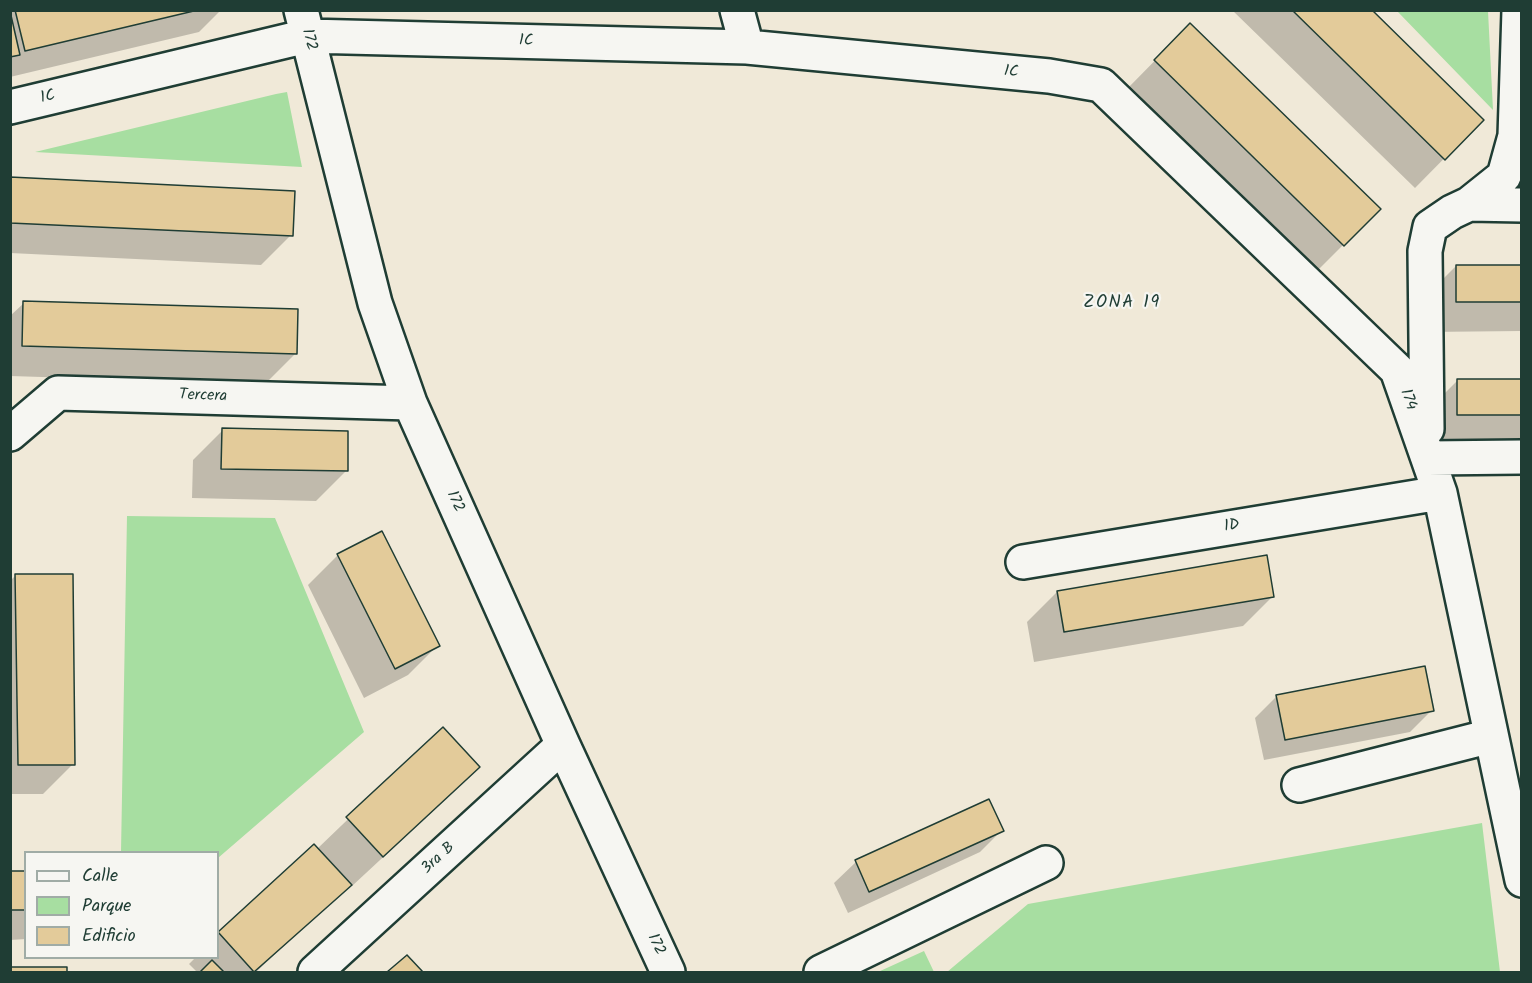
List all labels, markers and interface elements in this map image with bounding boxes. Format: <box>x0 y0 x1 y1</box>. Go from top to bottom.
street label: 172 <box>296 27 320 53</box>
street label: 1C <box>519 32 533 52</box>
street label: 1C <box>1003 63 1019 83</box>
street label: 1C <box>39 87 57 109</box>
district label: ZONA 19 <box>1083 293 1161 315</box>
street label: Tercera <box>179 387 227 407</box>
street label: 174 <box>1394 387 1420 413</box>
street label: 172 <box>441 488 467 516</box>
street label: 1D <box>1223 516 1241 538</box>
street label: 3ra B <box>418 839 460 879</box>
legend <box>24 851 219 959</box>
text: Calle <box>82 862 118 891</box>
text: Parque <box>82 892 131 921</box>
text: Edificio <box>82 922 136 951</box>
street label: 172 <box>642 931 668 959</box>

